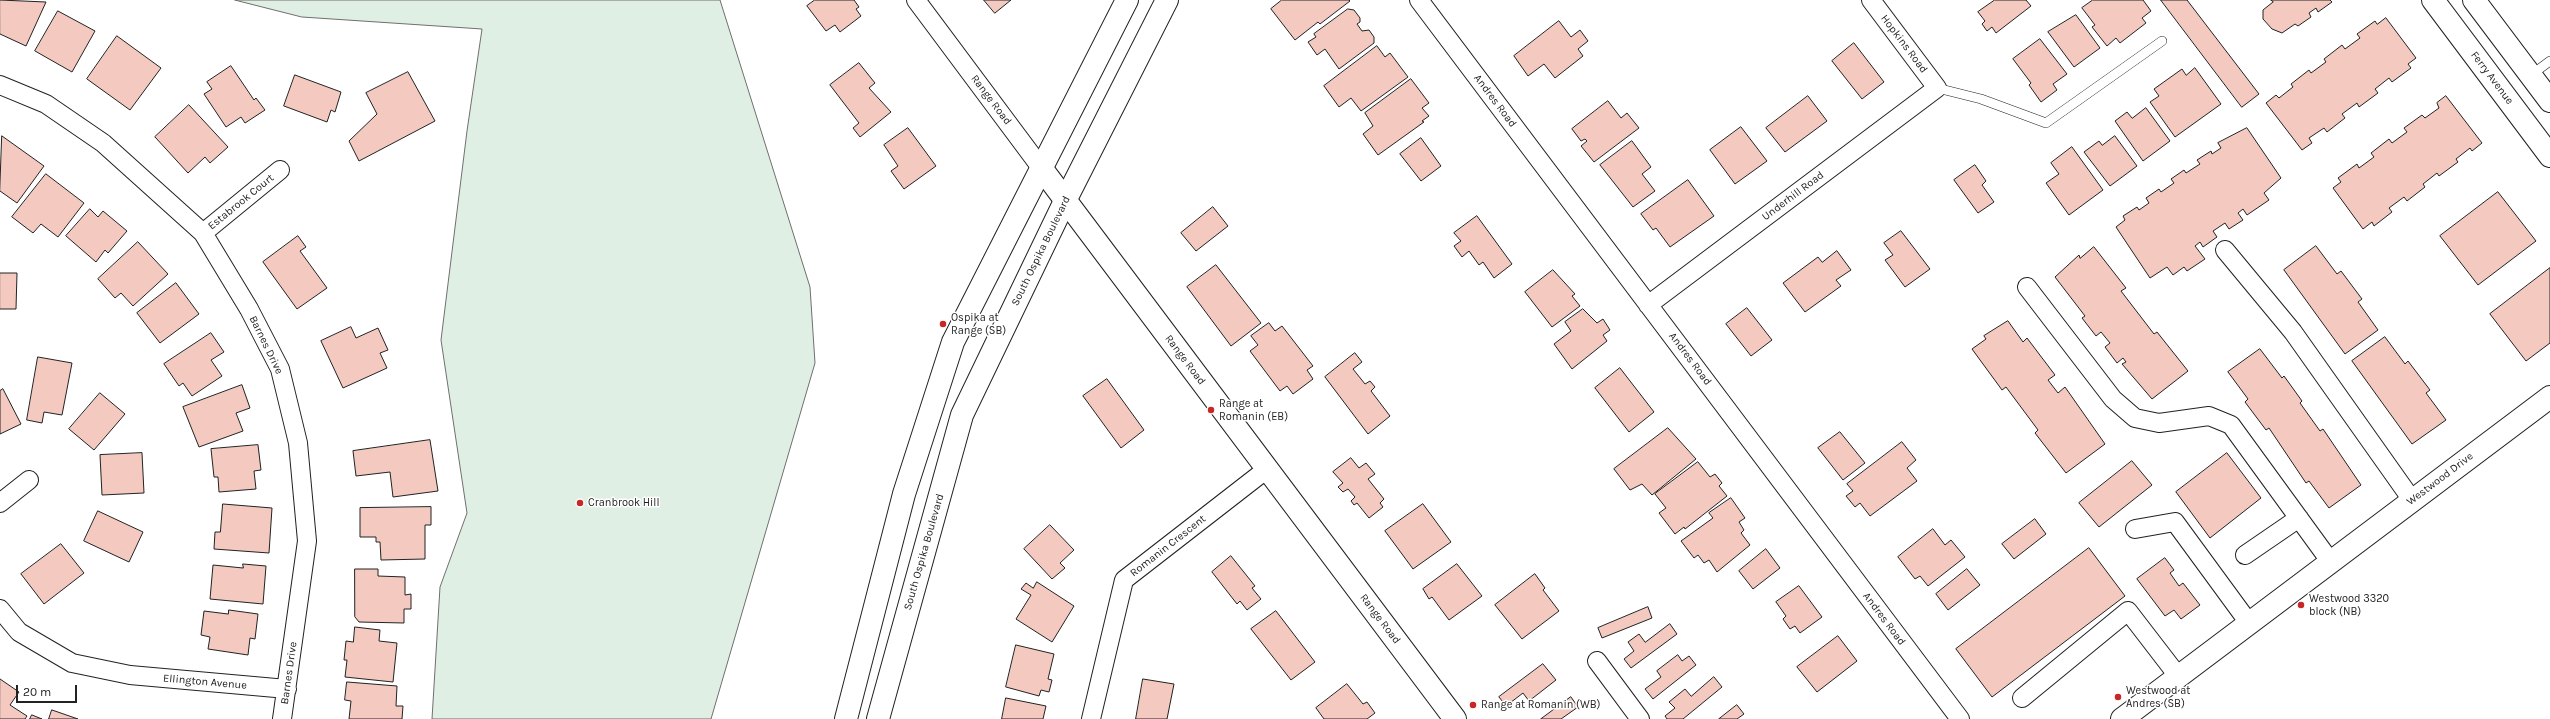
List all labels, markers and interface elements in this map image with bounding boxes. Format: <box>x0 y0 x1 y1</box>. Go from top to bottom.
street label: Hopkins Road <box>1878 12 1930 76</box>
street label: Ferry Avenue <box>2468 49 2516 107</box>
street label: Range Road <box>968 72 1014 128</box>
street label: Andres Road <box>1471 72 1519 130</box>
street label: Underhill Road <box>1759 168 1827 224</box>
street label: Estabrook Court <box>205 171 277 233</box>
street label: South Ospika Boulevard <box>1009 194 1073 308</box>
place label: Ospika at Range (SB) <box>951 311 1006 337</box>
street label: Barnes Drive <box>246 314 286 376</box>
marker: Ospika at Range (SB) <box>938 319 948 329</box>
street label: Andres Road <box>1666 330 1714 388</box>
street label: Range Road <box>1162 332 1208 388</box>
place label: Range at Romanin (EB) <box>1219 397 1288 423</box>
marker: Range at Romanin (EB) <box>1206 405 1216 415</box>
street label: Westwood Drive <box>2404 450 2476 508</box>
street label: South Ospika Boulevard <box>901 492 947 612</box>
place label: Cranbrook Hill <box>588 496 660 510</box>
marker: Cranbrook Hill <box>575 498 585 508</box>
street label: Romanin Crescent <box>1127 512 1209 580</box>
street label: Andres Road <box>1860 590 1908 648</box>
street label: Range Road <box>1357 591 1403 647</box>
place label: Westwood 3320 block (NB) <box>2309 592 2389 618</box>
marker: Westwood 3320 block (NB) <box>2296 600 2306 610</box>
street label: Barnes Drive <box>278 641 300 705</box>
street label: Ellington Avenue <box>163 672 247 692</box>
scale bar <box>18 677 79 703</box>
place label: Westwood at Andres (SB) <box>2126 684 2190 710</box>
text: 20 m <box>23 685 51 699</box>
marker: Westwood at Andres (SB) <box>2113 692 2123 702</box>
place label: Range at Romanin (WB) <box>1481 698 1600 712</box>
marker: Range at Romanin (WB) <box>1468 700 1478 710</box>

